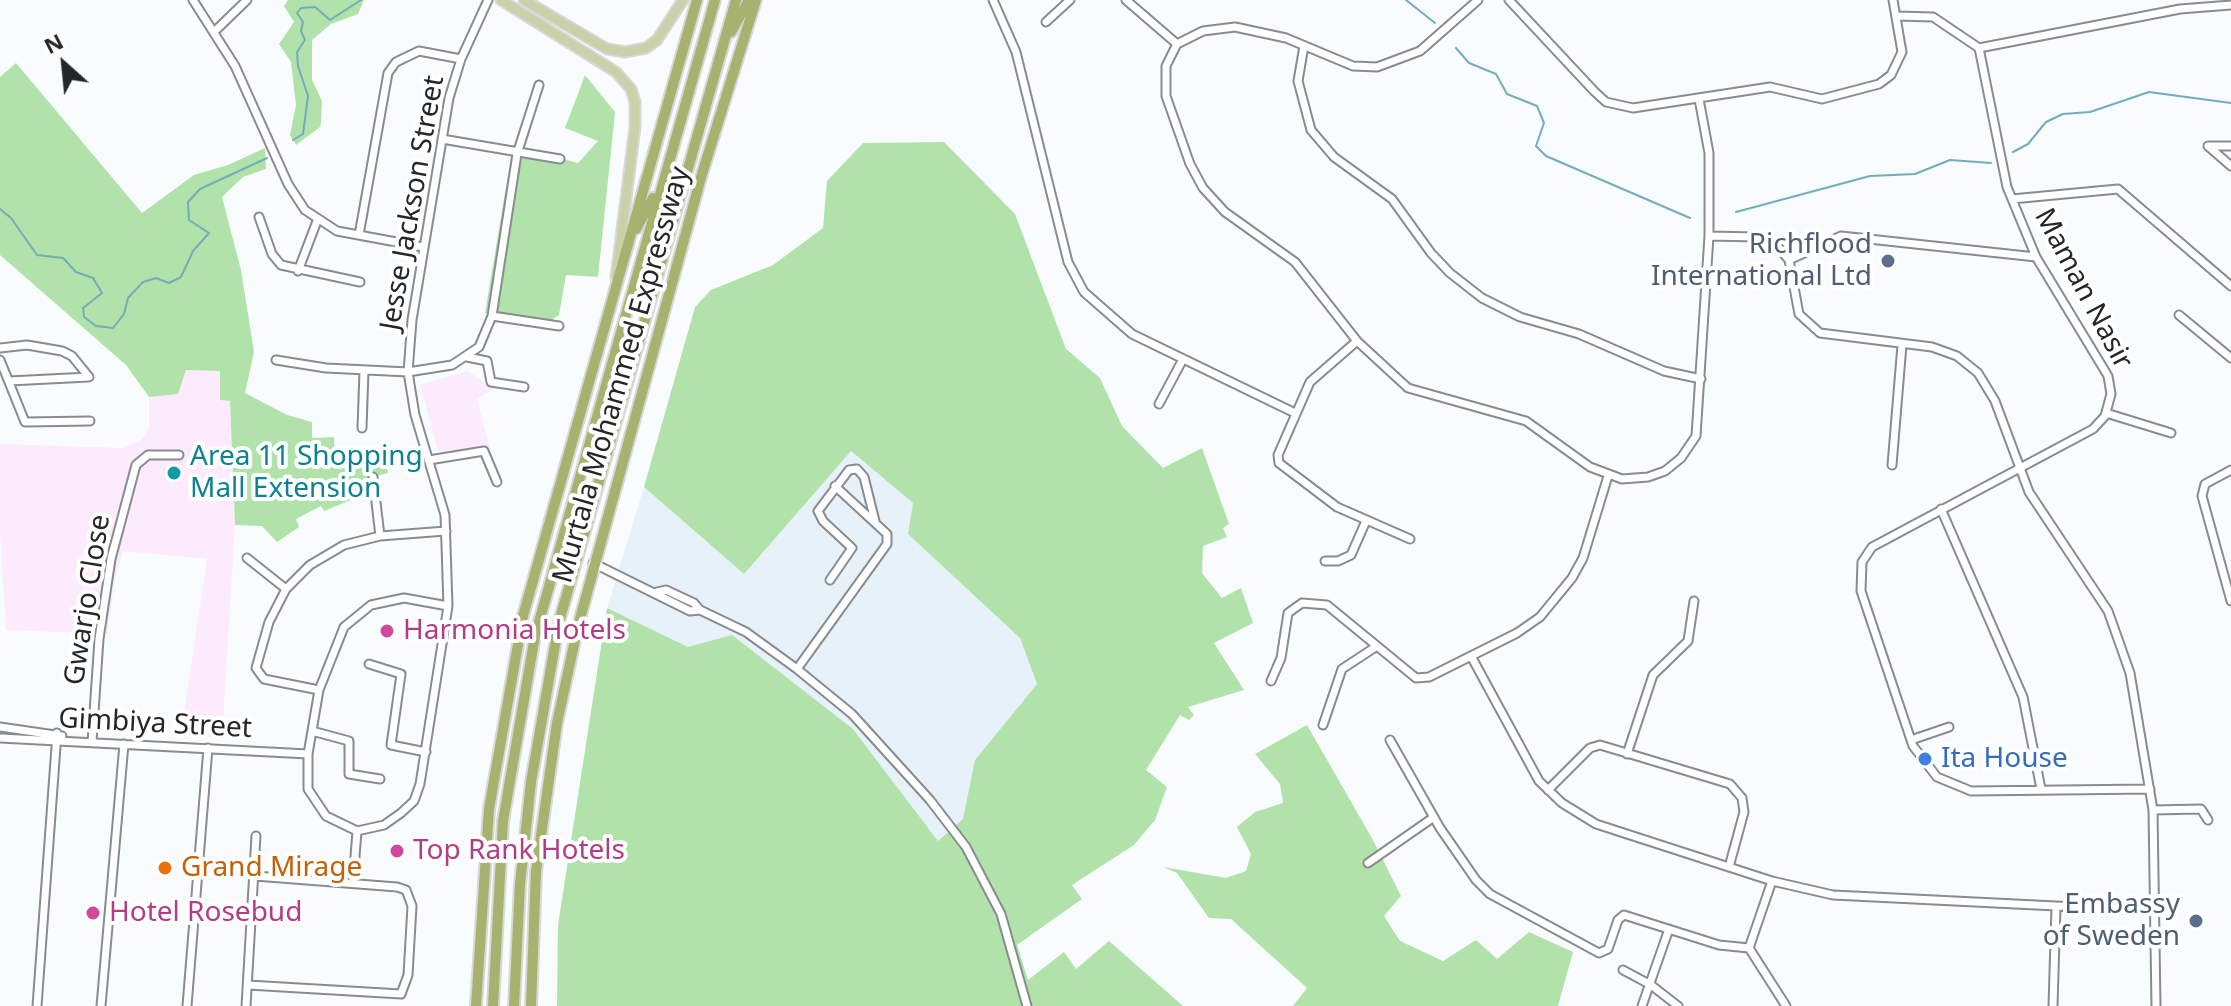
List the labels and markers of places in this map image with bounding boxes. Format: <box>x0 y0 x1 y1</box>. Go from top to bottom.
place label: Richflood International Ltd <box>1651 228 1872 294</box>
marker: Richflood International Ltd <box>1879 252 1897 270</box>
place label: Area 11 Shopping Mall Extension <box>190 440 423 506</box>
marker: Area 11 Shopping Mall Extension <box>165 464 183 482</box>
place label: Harmonia Hotels <box>403 614 626 648</box>
marker: Harmonia Hotels <box>378 622 396 640</box>
place label: Ita House <box>1941 742 2068 776</box>
marker: Ita House <box>1916 750 1934 768</box>
place label: Top Rank Hotels <box>413 834 625 868</box>
marker: Top Rank Hotels <box>388 842 406 860</box>
place label: Grand Mirage <box>181 851 362 885</box>
marker: Grand Mirage <box>156 859 174 877</box>
place label: Embassy of Sweden <box>2043 888 2180 954</box>
place label: Hotel Rosebud <box>109 896 302 930</box>
marker: Hotel Rosebud <box>84 904 102 922</box>
marker: Embassy of Sweden <box>2187 912 2205 930</box>

